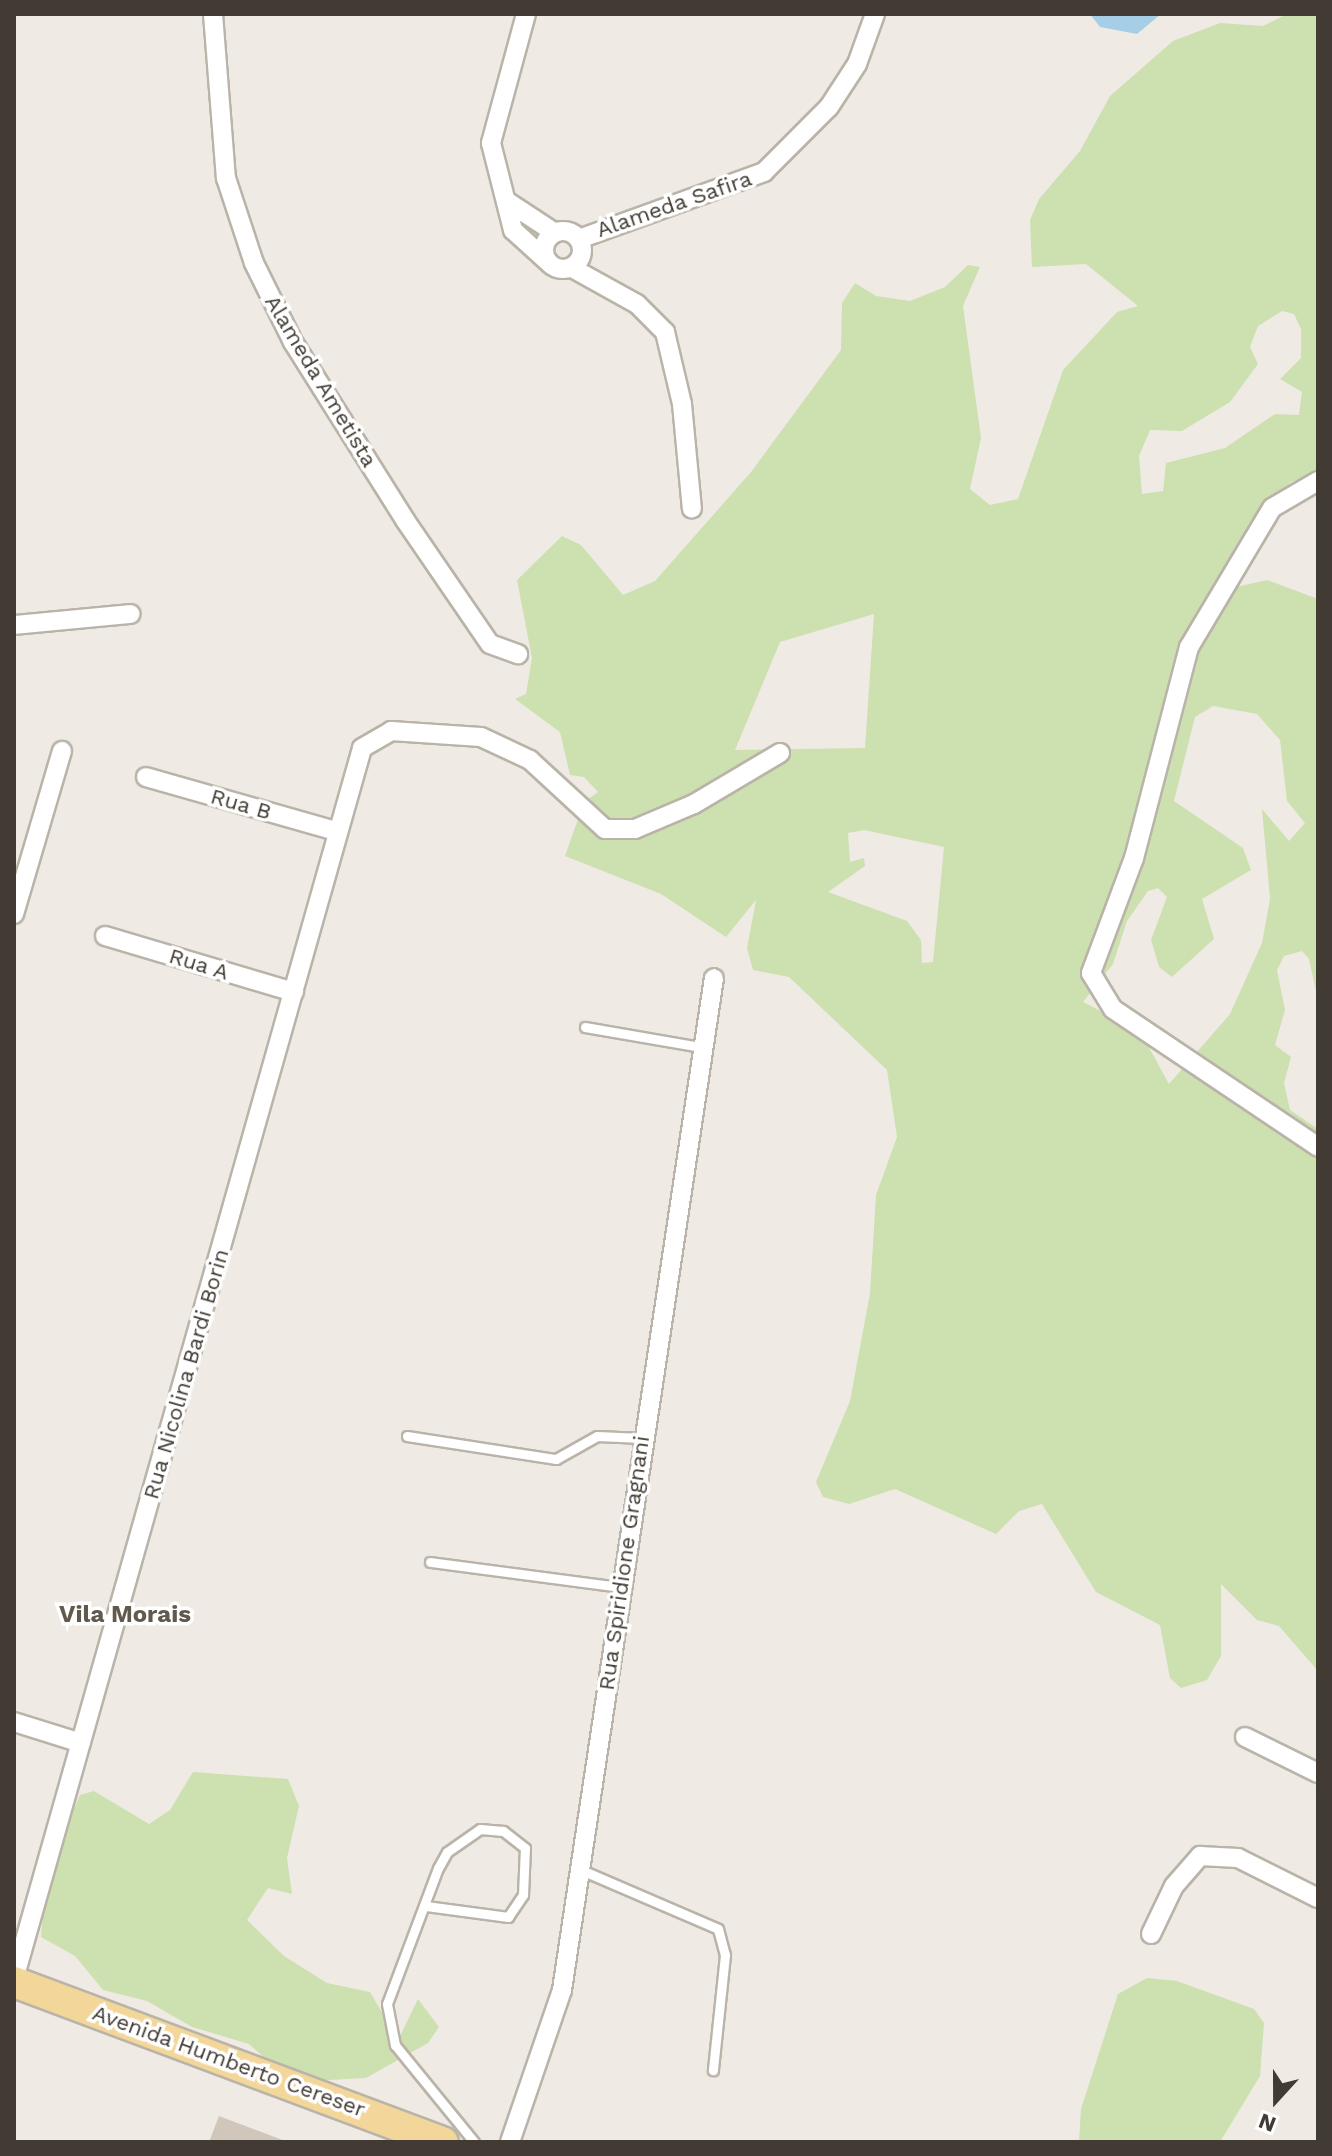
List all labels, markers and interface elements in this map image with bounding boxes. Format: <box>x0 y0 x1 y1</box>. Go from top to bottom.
street label: Alameda Safira <box>593 165 755 243</box>
street label: Alameda Ametista <box>259 290 383 472</box>
street label: Rua B <box>207 783 275 825</box>
street label: Rua A <box>165 942 233 986</box>
street label: Rua Nicolina Bardi Borin <box>137 1245 235 1503</box>
street label: Rua Spiridione Gragnani <box>593 1434 655 1692</box>
district label: Vila Morais <box>59 1601 191 1629</box>
street label: Avenida Humberto Cereser <box>89 1999 369 2123</box>
north arrow <box>1236 2060 1316 2140</box>
text: N <box>1255 2108 1279 2137</box>

